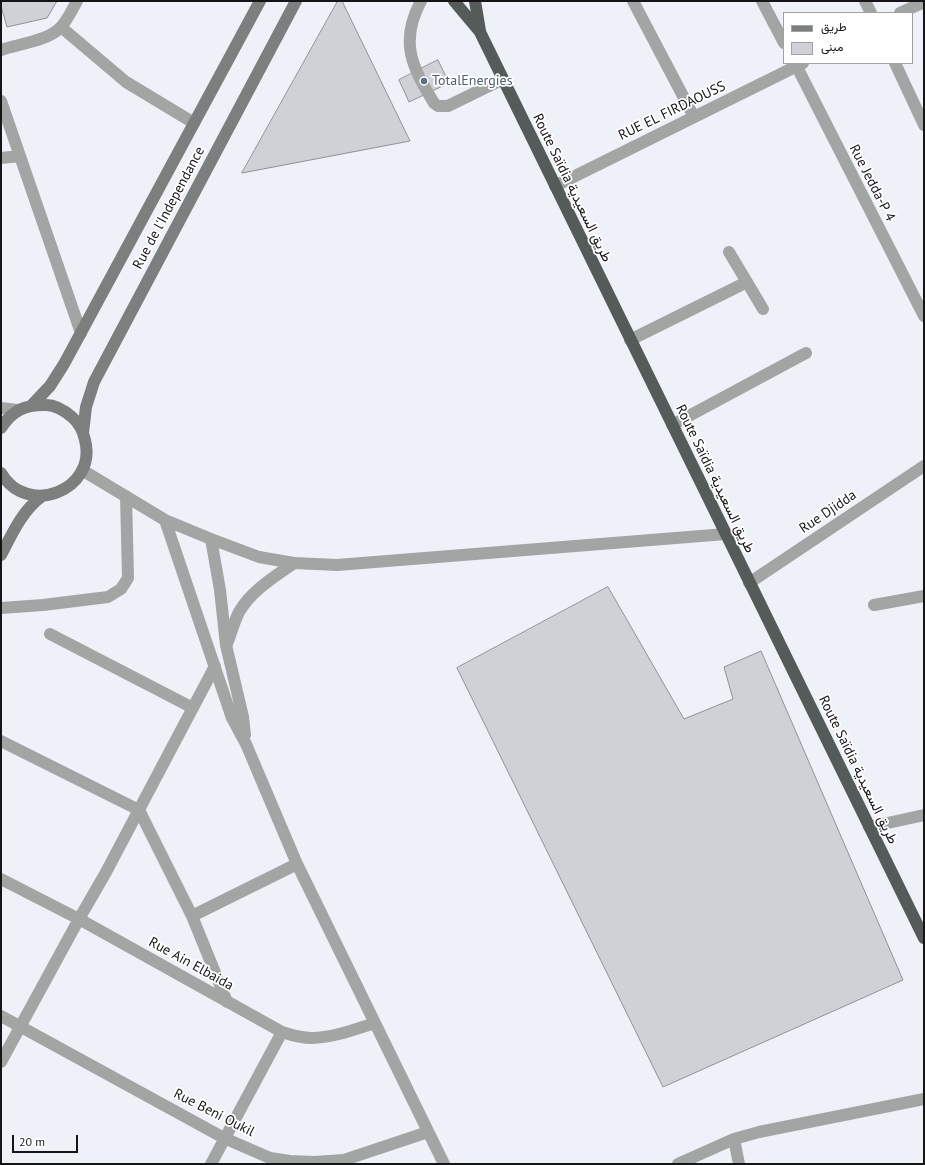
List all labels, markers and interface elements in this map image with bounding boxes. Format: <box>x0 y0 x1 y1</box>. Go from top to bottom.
legend <box>783 12 913 64</box>
text: طريق <box>821 19 846 34</box>
text: مبنى <box>821 39 843 54</box>
place label: TotalEnergies <box>432 73 513 89</box>
marker: TotalEnergies <box>419 76 429 86</box>
street label: RUE EL FIRDAOUSS <box>616 78 728 144</box>
street label: Route Saïdia طريق السعيدية <box>529 111 615 265</box>
street label: Rue Jedda-P 4 <box>845 142 899 224</box>
street label: Rue de l'Independance <box>130 144 208 272</box>
street label: Route Saïdia طريق السعيدية <box>672 402 758 556</box>
street label: Rue Djidda <box>796 487 860 537</box>
street label: Route Saïdia طريق السعيدية <box>815 693 901 847</box>
street label: Rue Ain Elbaida <box>146 934 236 994</box>
street label: Rue Beni Oukil <box>171 1085 257 1141</box>
scale bar <box>14 1127 80 1153</box>
text: 20 m <box>19 1134 45 1149</box>

